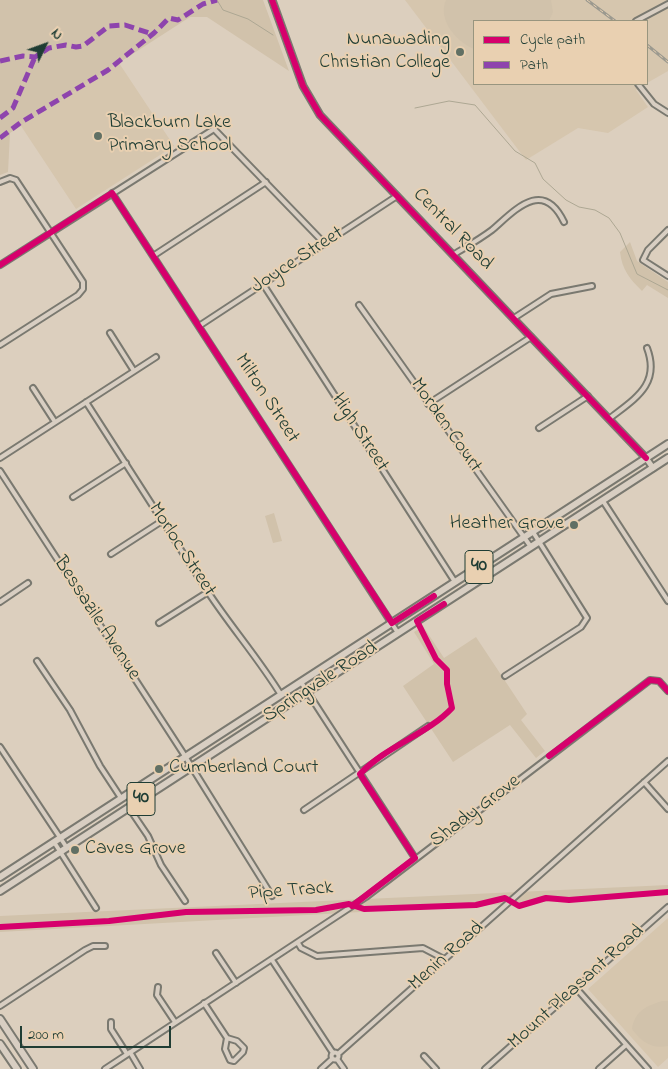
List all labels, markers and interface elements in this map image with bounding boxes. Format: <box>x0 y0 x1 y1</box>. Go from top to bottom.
north arrow <box>20 20 70 70</box>
legend <box>473 20 648 85</box>
text: N <box>46 24 67 45</box>
place label: Nunawading Christian College <box>319 29 450 76</box>
text: Cycle path <box>520 29 585 51</box>
marker: Nunawading Christian College <box>454 46 466 58</box>
text: Path <box>520 54 548 76</box>
place label: Blackburn Lake Primary School <box>108 112 232 159</box>
marker: Blackburn Lake Primary School <box>92 130 104 142</box>
street label: Central Road <box>407 184 497 276</box>
street label: Joyce Street <box>247 222 349 300</box>
street label: Milton Street <box>228 350 304 448</box>
street label: Morden Court <box>404 374 486 478</box>
street label: High Street <box>325 389 393 477</box>
street label: Morloc Street <box>142 499 220 601</box>
place label: Heather Grove <box>450 513 564 537</box>
marker: Heather Grove <box>568 519 580 531</box>
road number: 40 <box>465 550 493 584</box>
street label: Bessazile Avenue <box>47 553 145 685</box>
street label: Springvale Road <box>259 637 383 729</box>
place label: Cumberland Court <box>169 757 319 781</box>
marker: Cumberland Court <box>153 763 165 775</box>
street label: Shady Grove <box>426 770 526 854</box>
road number: 40 <box>127 782 155 816</box>
place label: Caves Grove <box>85 838 186 862</box>
marker: Caves Grove <box>69 844 81 856</box>
street label: Pipe Track <box>248 877 334 907</box>
street label: Menin Road <box>404 917 490 997</box>
street label: Mount Pleasant Road <box>504 921 650 1055</box>
scale bar <box>22 1016 174 1048</box>
text: 200 m <box>28 1024 64 1046</box>

